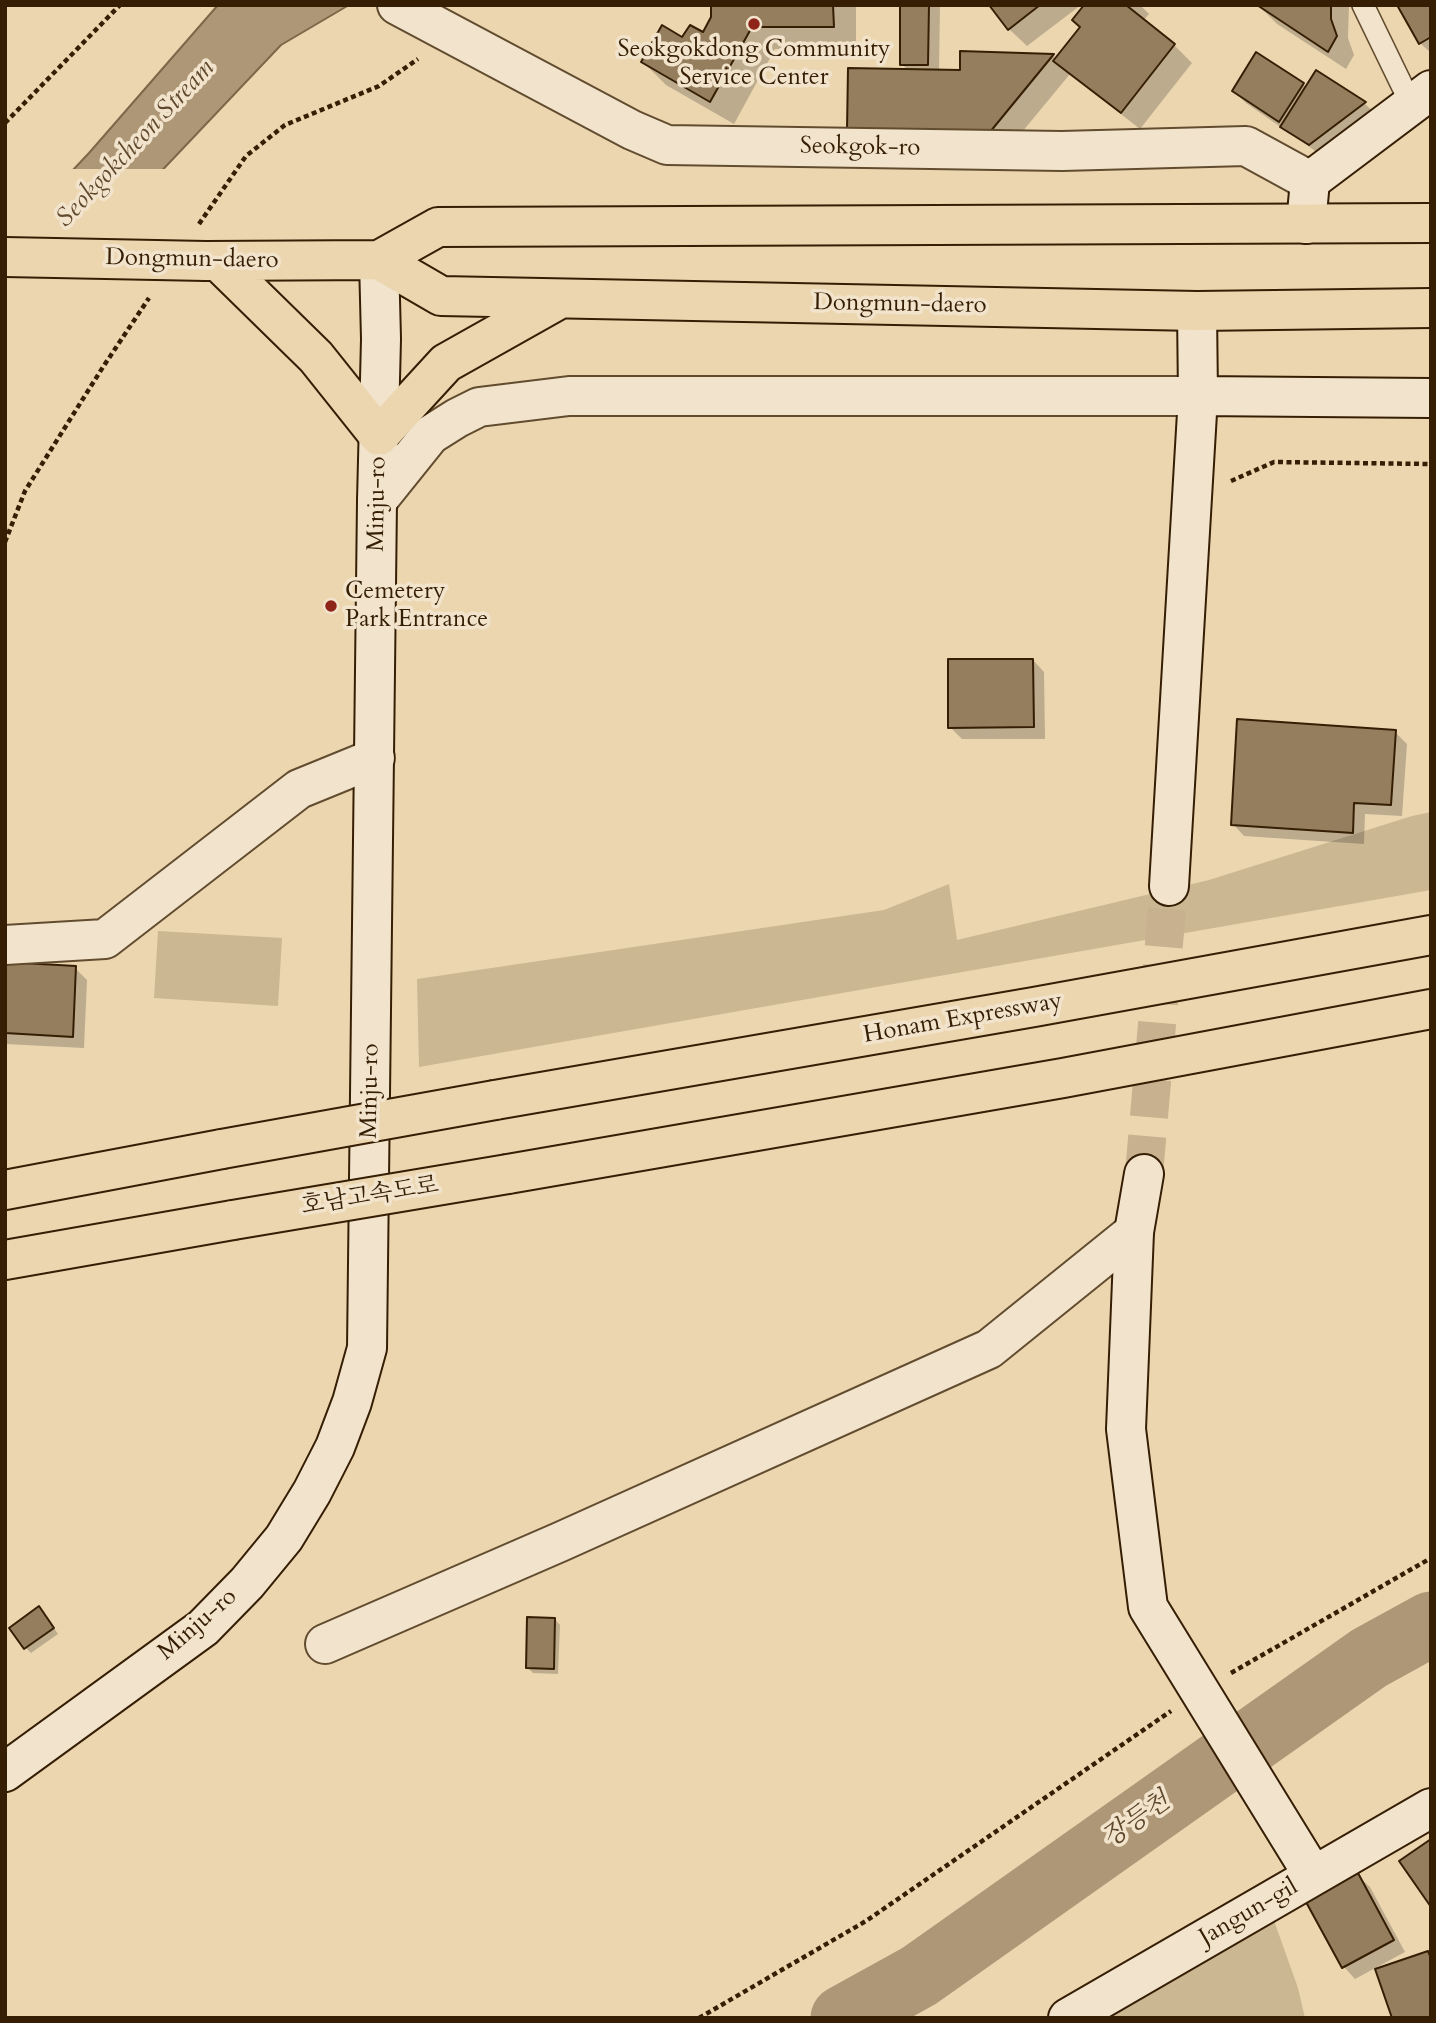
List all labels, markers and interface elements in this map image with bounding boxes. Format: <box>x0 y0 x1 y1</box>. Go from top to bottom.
marker: Seokgokdong Community Service Center <box>746 16 762 32</box>
place label: Seokgokdong Community Service Center <box>617 36 891 92</box>
water label: Seokgokcheon Stream <box>50 54 222 234</box>
street label: Seokgok-ro <box>800 133 920 163</box>
street label: Dongmun-daero <box>105 244 279 276</box>
street label: Dongmun-daero <box>813 289 987 321</box>
street label: Minju-ro <box>363 456 393 552</box>
place label: Cemetery Park Entrance <box>345 578 488 634</box>
marker: Cemetery Park Entrance <box>323 598 339 614</box>
street label: Honam Expressway <box>861 987 1065 1051</box>
street label: Minju-ro <box>356 1043 386 1139</box>
street label: 호남고속도로 <box>299 1172 441 1222</box>
street label: Minju-ro <box>153 1583 243 1667</box>
water label: 장등천 <box>1097 1787 1177 1855</box>
street label: Jangun-gil <box>1194 1873 1304 1953</box>

